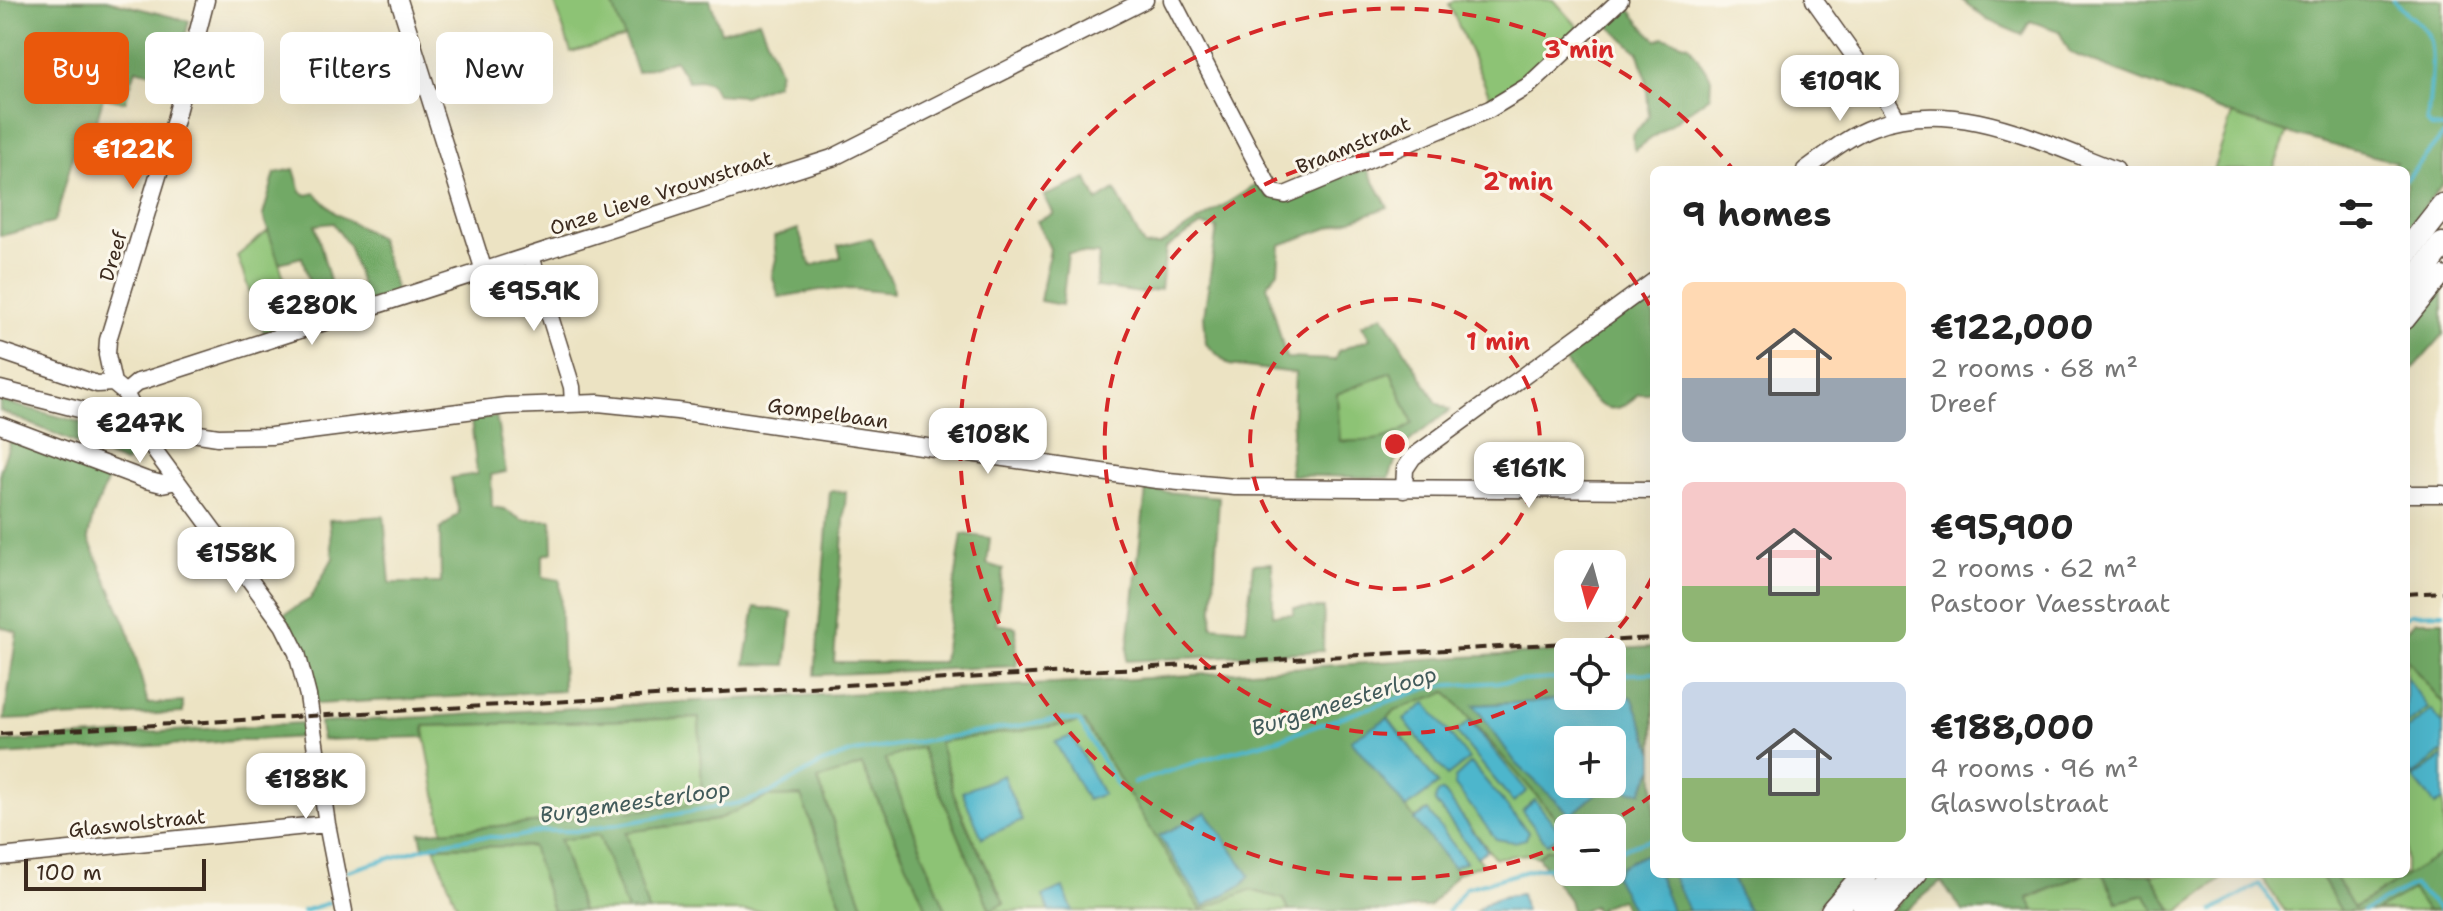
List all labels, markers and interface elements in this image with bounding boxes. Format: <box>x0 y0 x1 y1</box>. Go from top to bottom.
chip: Buy <box>24 32 129 104</box>
chip: Rent <box>145 32 264 104</box>
chip: Filters <box>280 32 420 104</box>
chip: New <box>436 32 553 104</box>
text: 3 min <box>1544 34 1614 66</box>
pin: €109K <box>1784 55 1896 123</box>
text: €109K <box>1799 63 1881 98</box>
street label: Braamstraat <box>1292 110 1414 180</box>
pin: €122K <box>77 123 189 191</box>
text: €122K <box>92 131 174 166</box>
street label: Onze Lieve Vrouwstraat <box>546 145 776 241</box>
text: 2 min <box>1483 166 1553 198</box>
text: 9 homes <box>1682 191 1831 237</box>
icon: filters <box>2334 192 2378 236</box>
street label: Dreef <box>93 227 133 284</box>
pin: €95.9K <box>469 265 599 333</box>
text: €95.9K <box>488 273 580 308</box>
pin: €280K <box>256 279 368 347</box>
text: €280K <box>267 287 357 322</box>
text: €122,000 <box>1930 304 2094 350</box>
icon: home <box>1746 314 1842 410</box>
text: 1 min <box>1466 326 1530 358</box>
text: 2 rooms · 68 m² <box>1930 350 2138 385</box>
text: Dreef <box>1930 385 1996 420</box>
street label: Gompelbaan <box>766 392 890 434</box>
pin: €247K <box>84 397 196 465</box>
text: €247K <box>96 405 184 440</box>
pin: €108K <box>932 408 1044 476</box>
text: €108K <box>947 416 1029 451</box>
centre of rings <box>1381 430 1409 458</box>
pin: €161K <box>1473 442 1585 510</box>
text: €161K <box>1492 450 1566 485</box>
text: €95,900 <box>1930 504 2074 550</box>
icon: home <box>1746 514 1842 610</box>
pin: €158K <box>180 527 292 595</box>
text: €158K <box>195 535 277 570</box>
north arrow <box>1554 550 1626 622</box>
map controls <box>1554 550 1626 886</box>
text: 2 rooms · 62 m² <box>1930 550 2138 585</box>
text: Pastoor Vaesstraat <box>1930 585 2171 620</box>
button: locate <box>1554 638 1626 710</box>
water label: Burgemeesterloop <box>1248 659 1440 743</box>
text: €188,000 <box>1930 704 2094 750</box>
icon: home <box>1746 714 1842 810</box>
button: + <box>1554 726 1626 798</box>
text: 4 rooms · 96 m² <box>1930 750 2139 785</box>
pin: €188K <box>250 753 362 821</box>
text: €188K <box>264 761 348 796</box>
water label: Burgemeesterloop <box>538 774 732 830</box>
text: Glaswolstraat <box>1930 785 2109 820</box>
street label: Glaswolstraat <box>67 803 207 843</box>
button: − <box>1554 814 1626 886</box>
scale bar <box>24 855 206 891</box>
text: 100 m <box>36 858 102 887</box>

